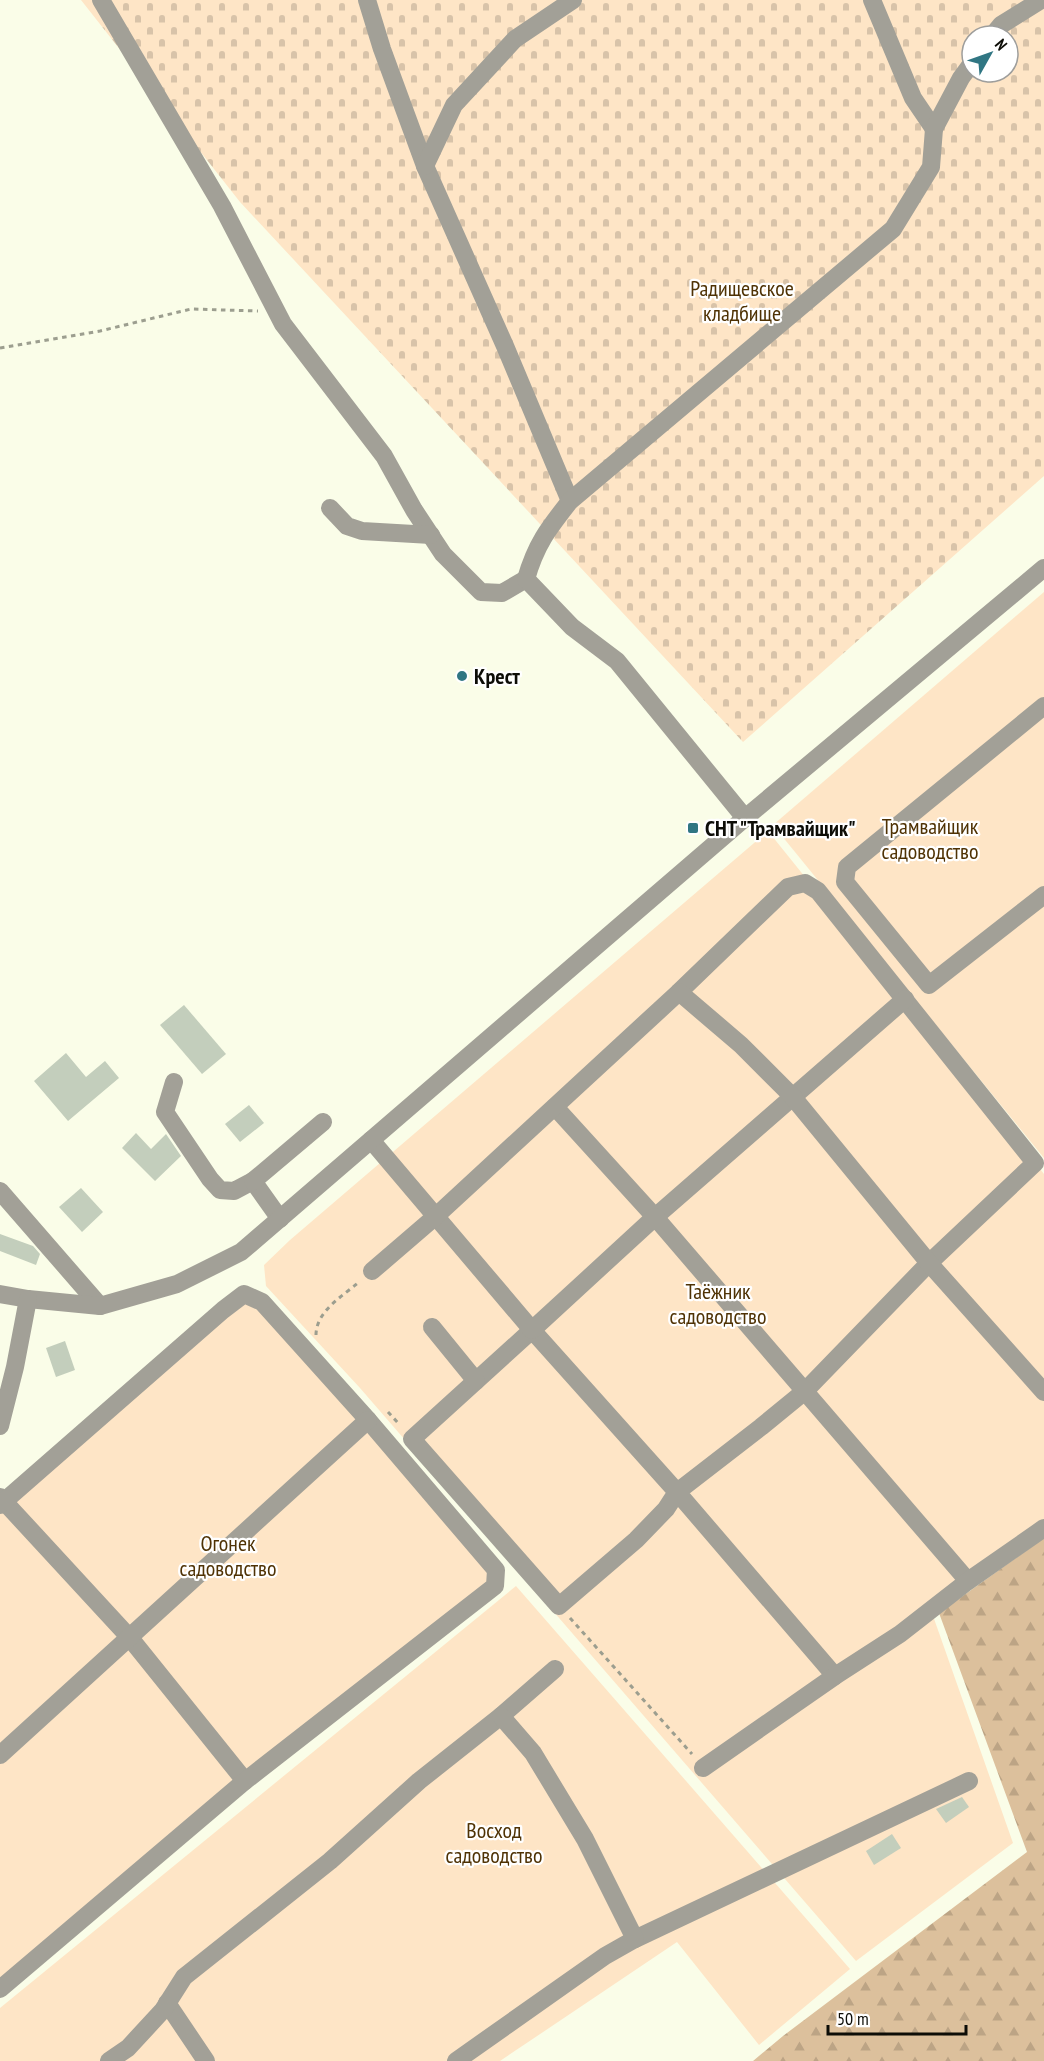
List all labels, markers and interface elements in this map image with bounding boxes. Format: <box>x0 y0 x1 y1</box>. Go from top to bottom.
north arrow <box>960 24 1020 84</box>
text: N <box>991 35 1012 54</box>
park label: Радищевское кладбище <box>690 274 794 327</box>
place label: Крест <box>474 662 520 690</box>
marker: Крест <box>455 669 469 683</box>
park label: Трамвайщик садоводство <box>882 812 979 865</box>
place label: СНТ "Трамвайщик" <box>705 814 856 842</box>
marker: СНТ "Трамвайщик" <box>686 821 700 835</box>
park label: Таёжник садоводство <box>670 1277 766 1330</box>
park label: Огонек садоводство <box>180 1529 276 1582</box>
park label: Восход садоводство <box>446 1816 542 1869</box>
scale bar <box>828 1998 966 2036</box>
text: 50 m <box>837 2007 869 2030</box>

